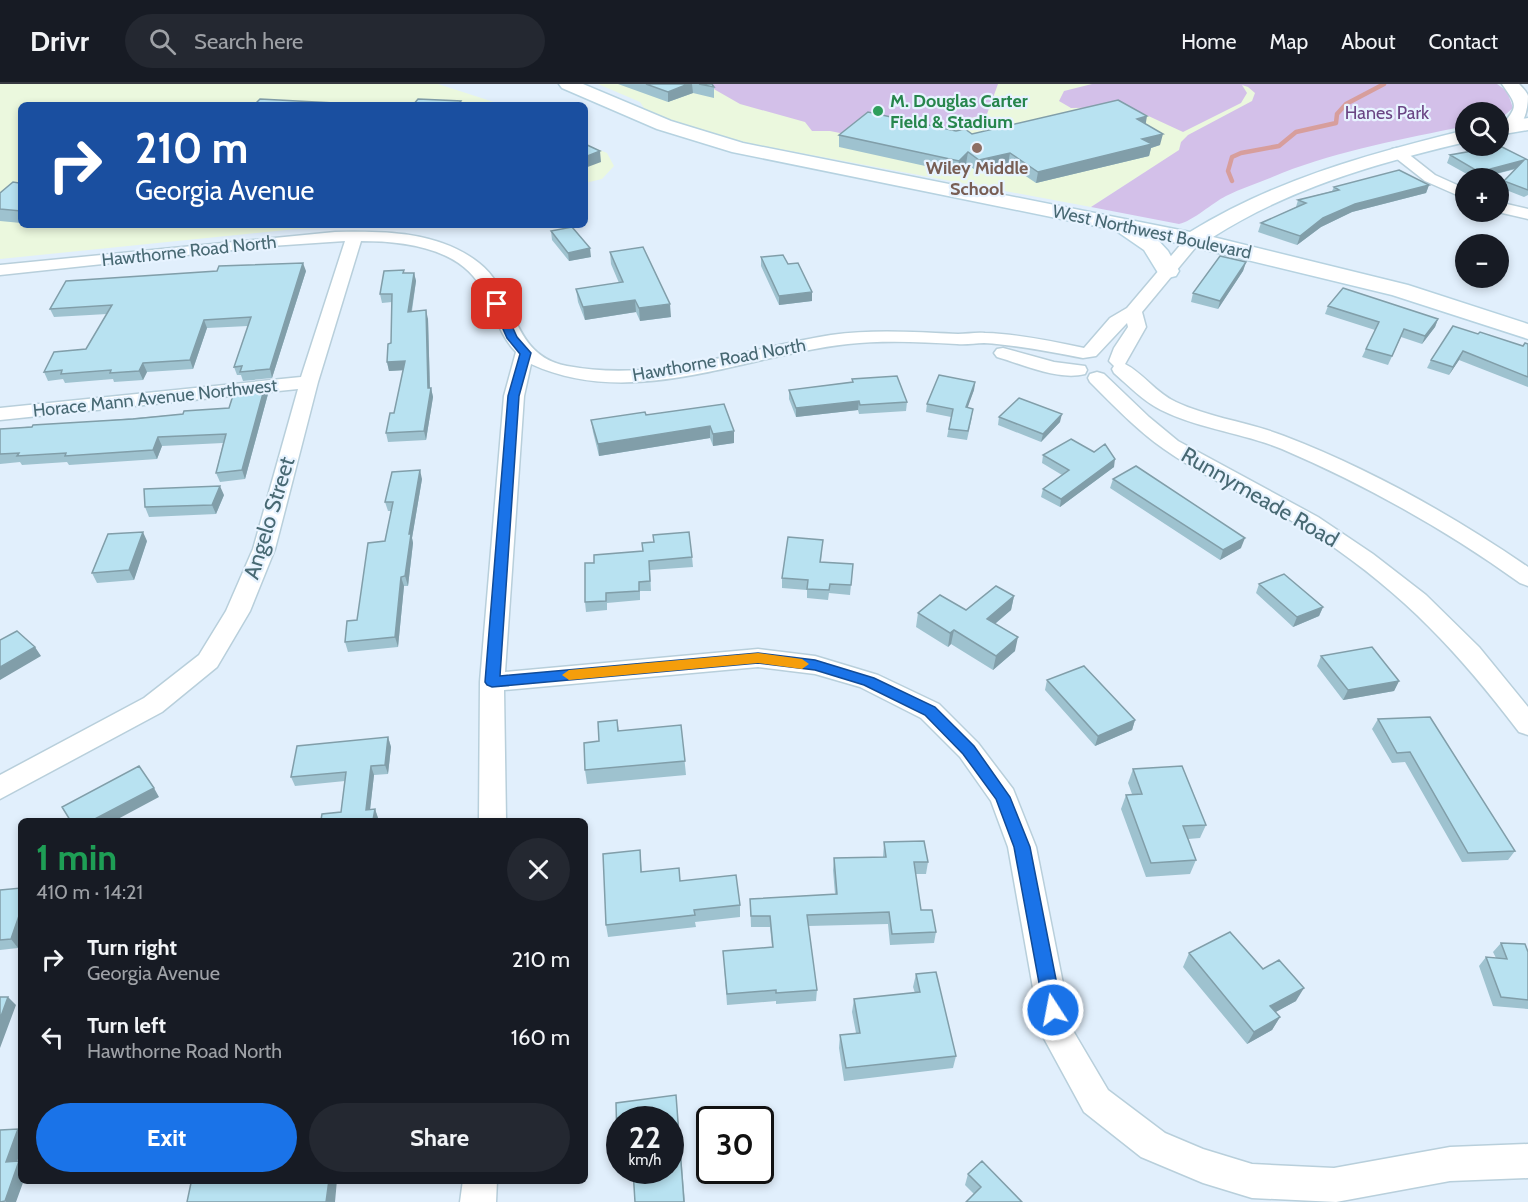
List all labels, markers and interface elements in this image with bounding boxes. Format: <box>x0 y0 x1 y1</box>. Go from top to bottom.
search box <box>125 14 545 68</box>
text: Drivr <box>30 24 89 58</box>
icon: search <box>146 25 179 58</box>
text: Search here <box>194 28 303 55</box>
text: Home <box>1181 29 1237 54</box>
text: Map <box>1270 29 1308 54</box>
text: About <box>1341 29 1395 54</box>
text: Contact <box>1428 29 1498 54</box>
place label: M. Douglas Carter Field & Stadium <box>890 90 1028 133</box>
park label: Hanes Park <box>1345 102 1430 124</box>
map controls <box>1455 102 1509 288</box>
button: search <box>1455 102 1509 156</box>
marker: M. Douglas Carter Field & Stadium <box>871 104 885 118</box>
text: 210 m <box>135 122 248 174</box>
icon: right <box>36 126 114 204</box>
marker: Wiley Middle School <box>970 141 984 155</box>
place label: Wiley Middle School <box>926 157 1028 200</box>
button: + <box>1455 168 1509 222</box>
text: Georgia Avenue <box>135 174 314 207</box>
street label: West Northwest Boulevard <box>1051 200 1253 264</box>
street label: Hawthorne Road North <box>101 231 277 271</box>
button: − <box>1455 234 1509 288</box>
pin <box>471 278 522 329</box>
icon: arrive <box>480 287 513 320</box>
street label: Hawthorne Road North <box>631 334 807 386</box>
street label: Horace Mann Avenue Northwest <box>32 374 278 422</box>
street label: Runnymeade Road <box>1177 441 1343 553</box>
street label: Angelo Street <box>238 453 301 583</box>
text: 1 min <box>36 835 117 879</box>
button: close <box>507 838 570 901</box>
text: 410 m · 14:21 <box>36 880 143 904</box>
text: Turn right <box>87 934 177 961</box>
icon: right <box>36 943 69 976</box>
text: 210 m <box>512 946 570 973</box>
text: Georgia Avenue <box>87 961 220 985</box>
position arrow <box>1021 978 1085 1042</box>
text: Turn left <box>87 1012 166 1039</box>
icon: left <box>36 1021 69 1054</box>
text: 160 m <box>511 1024 570 1051</box>
text: Hawthorne Road North <box>87 1039 282 1063</box>
button: Exit <box>36 1103 297 1172</box>
button: Share <box>309 1103 570 1172</box>
speed limit sign: 30 <box>696 1106 774 1184</box>
text: 22 <box>629 1119 661 1156</box>
text: km/h <box>629 1151 661 1169</box>

